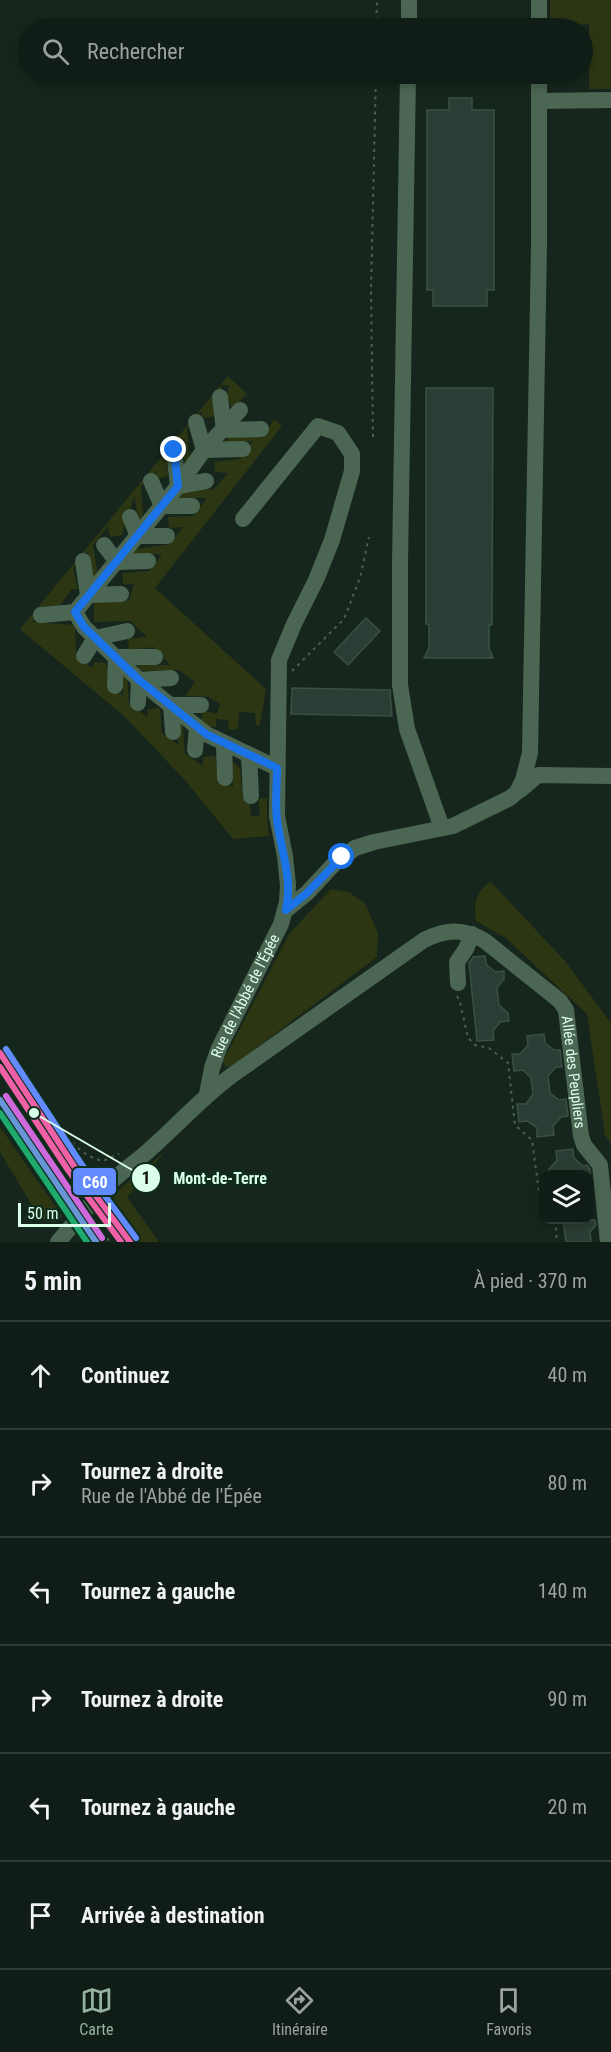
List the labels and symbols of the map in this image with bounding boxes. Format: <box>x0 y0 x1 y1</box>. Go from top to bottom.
route end <box>160 436 186 462</box>
route start <box>328 843 354 869</box>
street label: Rue de l'Abbé de l'Épée <box>207 931 283 1060</box>
street label: Allée des Peupliers <box>558 1015 589 1129</box>
callout: Mont-de-Terre <box>131 1161 279 1195</box>
line badge: C60 <box>72 1167 117 1196</box>
text: 1 <box>141 1167 151 1188</box>
text: Mont-de-Terre <box>173 1169 267 1188</box>
text: C60 <box>82 1173 108 1192</box>
scale bar <box>18 1200 111 1228</box>

